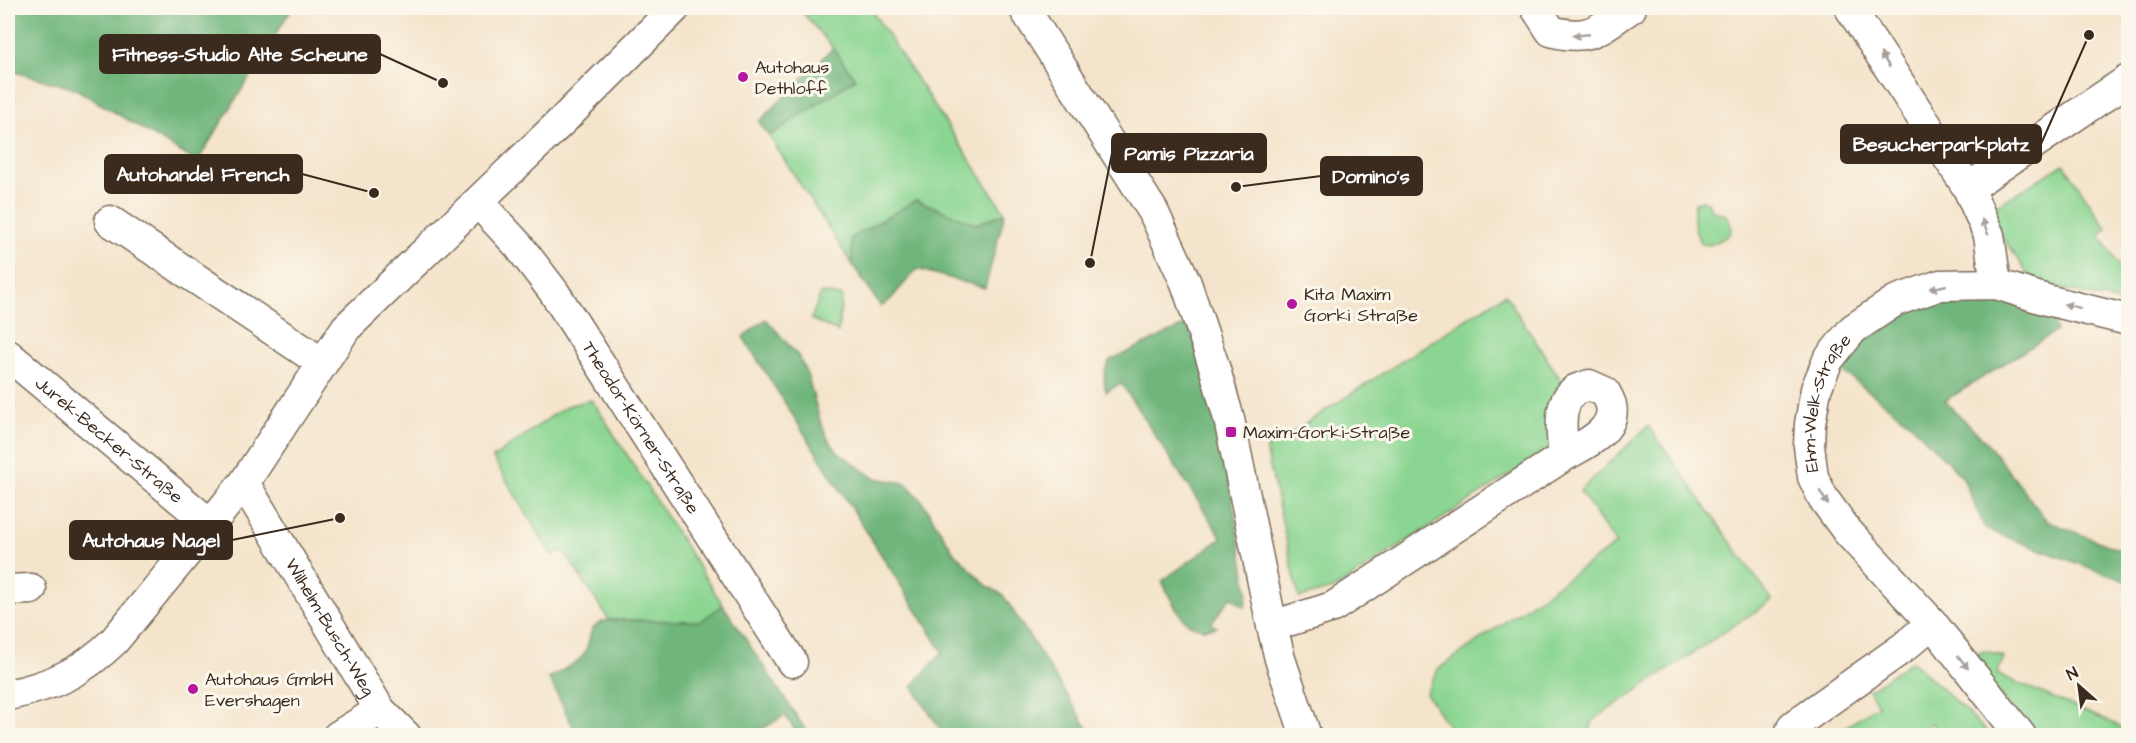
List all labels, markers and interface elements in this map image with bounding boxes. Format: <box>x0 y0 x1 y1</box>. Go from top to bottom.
one-way arrow <box>1571 30 1590 40</box>
callout: Fitness-Studio Alte Scheune <box>100 35 380 73</box>
text: Fitness-Studio Alte Scheune <box>112 41 368 69</box>
one-way arrow <box>1879 52 1890 69</box>
place label: Autohaus Dethloff <box>755 55 829 101</box>
marker: Autohaus Dethloff <box>736 70 750 84</box>
callout: Besucherparkplatz <box>1841 125 2041 163</box>
text: Besucherparkplatz <box>1853 131 2030 159</box>
callout: Pamis Pizzaria <box>1112 134 1266 172</box>
text: Pamis Pizzaria <box>1124 140 1255 168</box>
callout: Autohandel French <box>105 155 302 193</box>
callout: Domino's <box>1321 157 1422 195</box>
text: Autohandel French <box>117 161 291 189</box>
text: Domino's <box>1332 163 1410 191</box>
one-way arrow <box>1980 218 1989 236</box>
place label: Kita Maxim Gorki Straße <box>1304 282 1418 328</box>
one-way arrow <box>1928 283 1947 292</box>
marker: Kita Maxim Gorki Straße <box>1285 297 1299 311</box>
one-way arrow <box>2063 300 2081 310</box>
street label: Ehm-Welk-Straße <box>1797 328 1857 474</box>
street label: Theodor-Körner-Straße <box>576 337 706 519</box>
street label: Jurek-Becker-Straße <box>30 371 188 509</box>
place label: Maxim-Gorki-Straße <box>1243 420 1410 445</box>
marker: Maxim-Gorki-Straße <box>1224 425 1238 439</box>
one-way arrow <box>1819 490 1829 507</box>
callout: Autohaus Nagel <box>70 521 232 559</box>
text: Autohaus Nagel <box>82 527 220 556</box>
street label: Wilhelm-Busch-Weg <box>279 554 381 701</box>
one-way arrow <box>1957 654 1970 670</box>
north arrow <box>2049 656 2109 716</box>
text: N <box>2063 662 2082 686</box>
place label: Autohaus GmbH Evershagen <box>205 667 334 714</box>
marker: Autohaus GmbH Evershagen <box>186 682 200 696</box>

